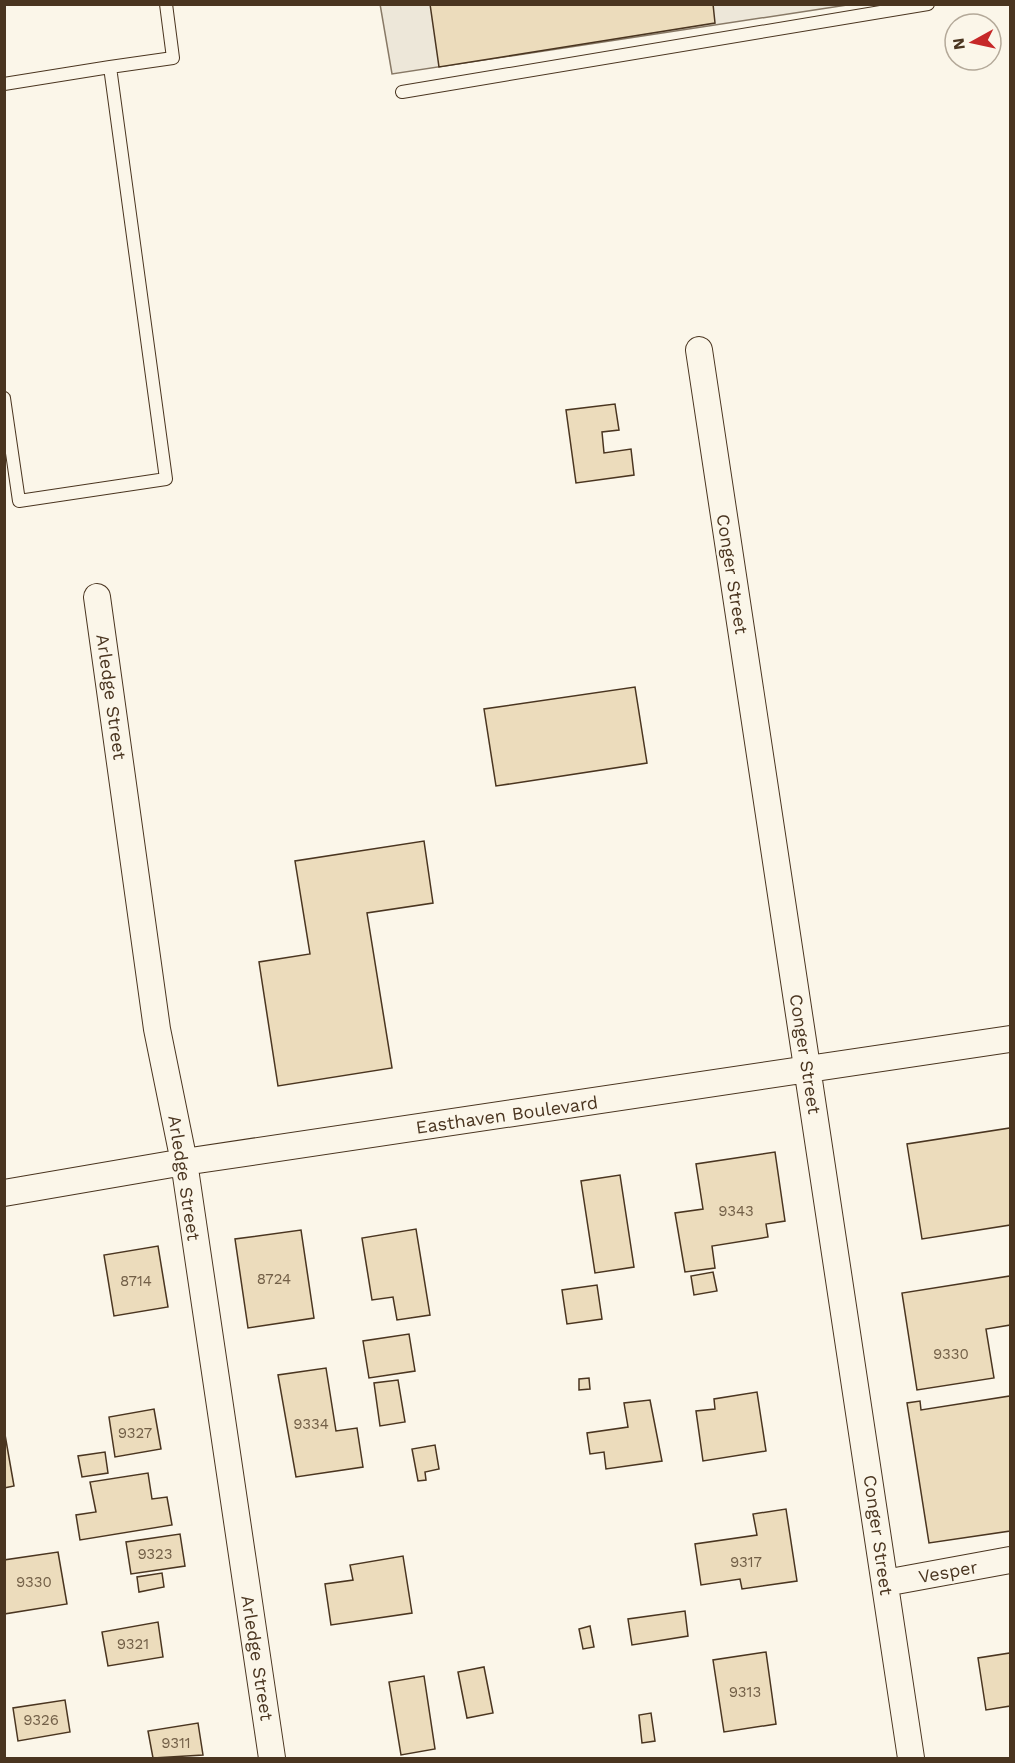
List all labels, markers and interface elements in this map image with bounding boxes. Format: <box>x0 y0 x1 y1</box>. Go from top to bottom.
north arrow <box>943 12 1003 72</box>
text: N <box>948 37 969 51</box>
street label: Conger Street <box>713 512 752 636</box>
street label: Arledge Street <box>92 633 131 762</box>
street label: Conger Street <box>786 992 825 1116</box>
street label: Easthaven Boulevard <box>415 1091 599 1138</box>
street label: Arledge Street <box>164 1114 205 1243</box>
house number: 9343 <box>718 1202 754 1220</box>
house number: 8724 <box>257 1270 291 1288</box>
house number: 8714 <box>120 1272 152 1290</box>
house number: 9330 <box>933 1345 969 1363</box>
house number: 9334 <box>293 1415 329 1433</box>
house number: 9327 <box>118 1424 152 1442</box>
street label: Conger Street <box>860 1473 897 1597</box>
house number: 9323 <box>137 1545 173 1563</box>
house number: 9317 <box>730 1553 762 1571</box>
street label: Vesper <box>917 1556 979 1587</box>
house number: 9330 <box>16 1573 52 1591</box>
street label: Arledge Street <box>237 1594 278 1723</box>
house number: 9321 <box>117 1635 149 1653</box>
house number: 9313 <box>729 1683 761 1701</box>
house number: 9326 <box>23 1711 59 1729</box>
house number: 9311 <box>161 1734 191 1752</box>

